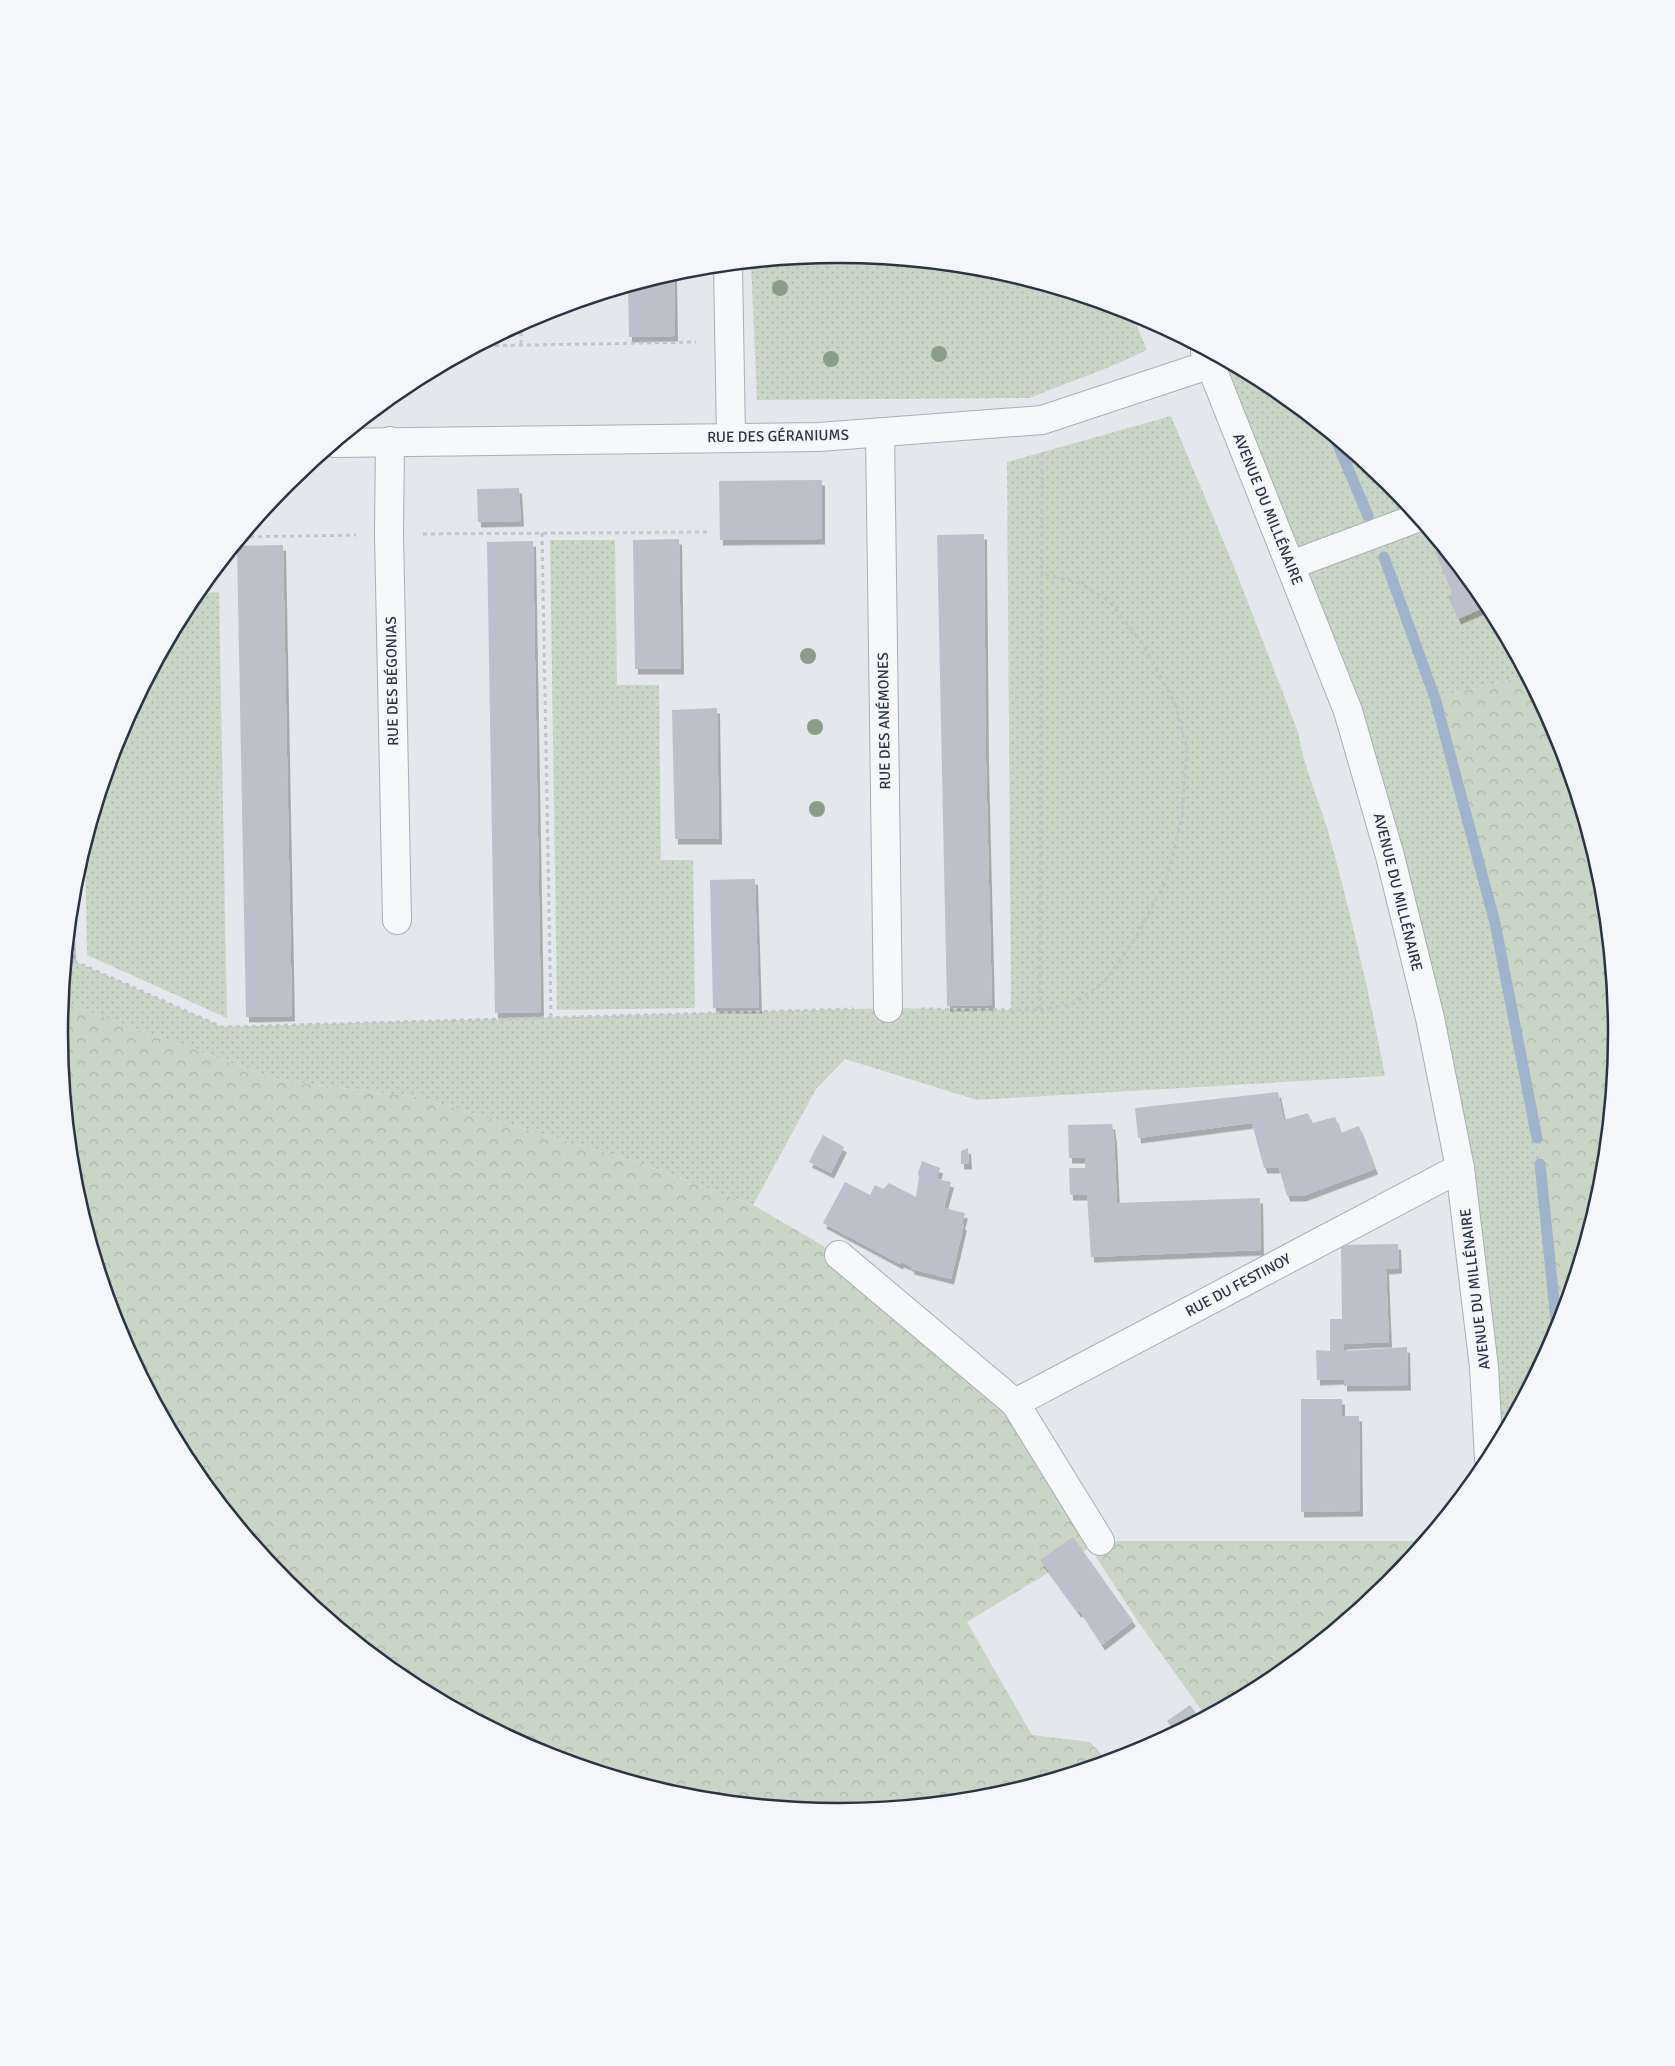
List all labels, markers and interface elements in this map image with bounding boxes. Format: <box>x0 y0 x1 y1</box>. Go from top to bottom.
street label: RUE DES GÉRANIUMS <box>707 425 849 446</box>
street label: AVENUE DU MILLÉNAIRE <box>1229 430 1308 588</box>
street label: RUE DES BÉGONIAS <box>381 616 402 746</box>
street label: RUE DES ANÉMONES <box>873 652 894 790</box>
street label: AVENUE DU MILLÉNAIRE <box>1370 811 1427 973</box>
street label: AVENUE DU MILLÉNAIRE <box>1455 1207 1494 1371</box>
street label: RUE DU FESTINOY <box>1182 1249 1294 1320</box>

